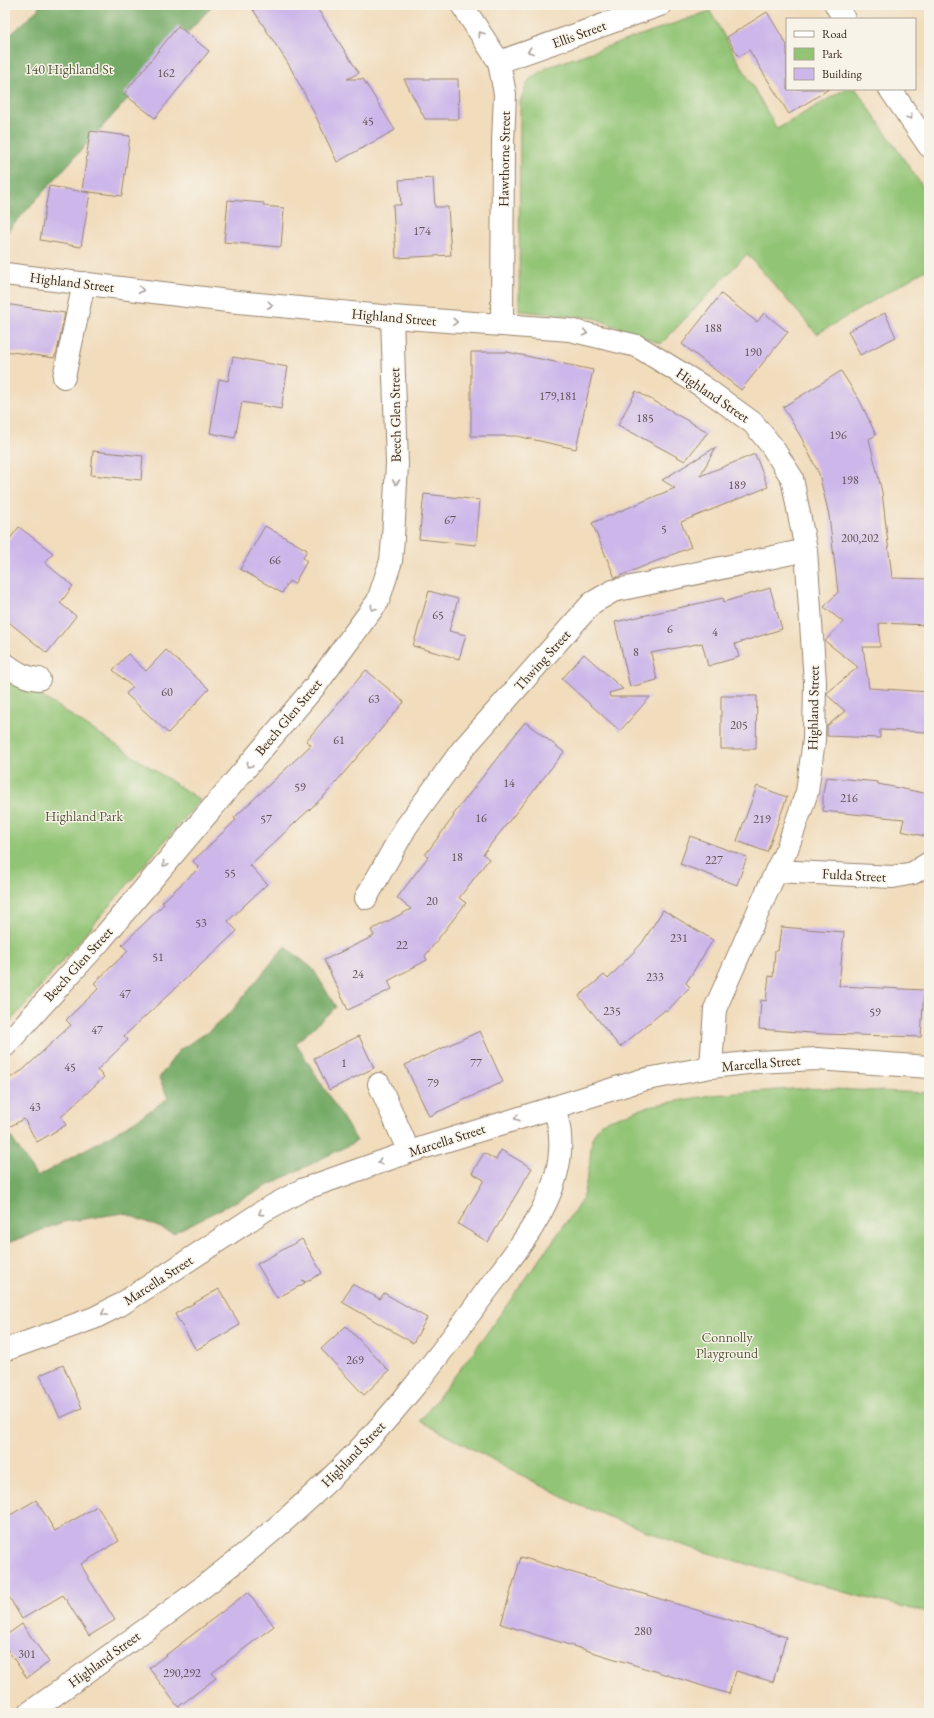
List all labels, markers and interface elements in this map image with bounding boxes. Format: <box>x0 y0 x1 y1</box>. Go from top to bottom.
street label: Ellis Street <box>550 16 609 52</box>
legend <box>786 18 916 90</box>
text: Road <box>822 26 848 42</box>
one-way arrow <box>478 31 485 38</box>
one-way arrow <box>527 46 534 55</box>
text: Park <box>822 46 843 62</box>
park label: 140 Highland St <box>25 60 114 78</box>
house number: 162 <box>157 65 175 81</box>
text: Building <box>822 66 863 82</box>
street label: Hawthorne Street <box>494 110 514 207</box>
house number: 45 <box>362 113 374 129</box>
one-way arrow <box>905 113 912 120</box>
house number: 174 <box>413 223 431 239</box>
street label: Highland Street <box>29 268 116 296</box>
one-way arrow <box>138 285 144 294</box>
one-way arrow <box>267 300 273 309</box>
street label: Highland Street <box>351 304 438 330</box>
one-way arrow <box>452 317 458 326</box>
house number: 188 <box>704 320 722 336</box>
one-way arrow <box>582 328 588 336</box>
house number: 190 <box>744 344 762 360</box>
street label: Highland Street <box>673 364 754 427</box>
street label: Beech Glen Street <box>385 367 405 462</box>
house number: 179,181 <box>539 388 577 404</box>
house number: 185 <box>636 410 654 426</box>
house number: 196 <box>829 427 847 443</box>
house number: 198 <box>841 472 859 488</box>
house number: 189 <box>728 477 746 493</box>
one-way arrow <box>392 479 400 485</box>
house number: 67 <box>444 512 456 528</box>
house number: 5 <box>661 521 667 537</box>
house number: 200,202 <box>841 530 879 546</box>
house number: 66 <box>269 552 281 568</box>
one-way arrow <box>371 604 378 611</box>
house number: 65 <box>432 607 444 623</box>
house number: 6 <box>667 621 673 637</box>
house number: 4 <box>712 624 718 640</box>
street label: Thwing Street <box>510 625 575 694</box>
house number: 8 <box>633 644 639 660</box>
street label: Highland Street <box>803 665 823 751</box>
street label: Beech Glen Street <box>251 675 326 759</box>
house number: 60 <box>161 684 173 700</box>
house number: 63 <box>368 691 380 707</box>
house number: 205 <box>730 717 748 733</box>
house number: 61 <box>333 732 345 748</box>
one-way arrow <box>246 760 253 767</box>
house number: 14 <box>503 775 515 791</box>
house number: 59 <box>294 779 306 795</box>
house number: 216 <box>840 790 858 806</box>
park label: Highland Park <box>45 807 124 825</box>
house number: 16 <box>475 810 487 826</box>
house number: 57 <box>260 811 272 827</box>
house number: 219 <box>753 811 771 827</box>
house number: 18 <box>451 849 463 865</box>
house number: 227 <box>705 852 723 868</box>
one-way arrow <box>162 859 169 867</box>
street label: Fulda Street <box>822 864 887 886</box>
house number: 55 <box>224 865 236 881</box>
house number: 20 <box>426 893 438 909</box>
house number: 53 <box>195 915 207 931</box>
street label: Beech Glen Street <box>40 922 117 1005</box>
house number: 231 <box>670 930 688 946</box>
house number: 22 <box>396 937 408 953</box>
house number: 51 <box>152 949 164 965</box>
house number: 24 <box>352 966 364 982</box>
house number: 233 <box>646 969 664 985</box>
house number: 47 <box>119 986 131 1002</box>
house number: 235 <box>603 1003 621 1019</box>
house number: 59 <box>869 1004 881 1020</box>
house number: 47 <box>91 1022 103 1038</box>
street label: Marcella Street <box>721 1051 802 1075</box>
house number: 1 <box>341 1055 347 1071</box>
house number: 77 <box>470 1055 482 1071</box>
house number: 45 <box>64 1059 76 1075</box>
house number: 79 <box>427 1075 439 1091</box>
house number: 43 <box>29 1099 41 1115</box>
one-way arrow <box>514 1113 521 1122</box>
street label: Marcella Street <box>406 1119 488 1161</box>
one-way arrow <box>377 1158 384 1166</box>
one-way arrow <box>258 1208 265 1216</box>
street label: Marcella Street <box>120 1251 197 1309</box>
one-way arrow <box>101 1308 108 1316</box>
park label: Connolly Playground <box>696 1328 759 1362</box>
house number: 269 <box>346 1352 364 1368</box>
street label: Highland Street <box>317 1417 389 1491</box>
house number: 280 <box>634 1623 652 1639</box>
street label: Highland Street <box>64 1626 144 1691</box>
house number: 301 <box>18 1646 36 1662</box>
house number: 290,292 <box>163 1665 201 1681</box>

